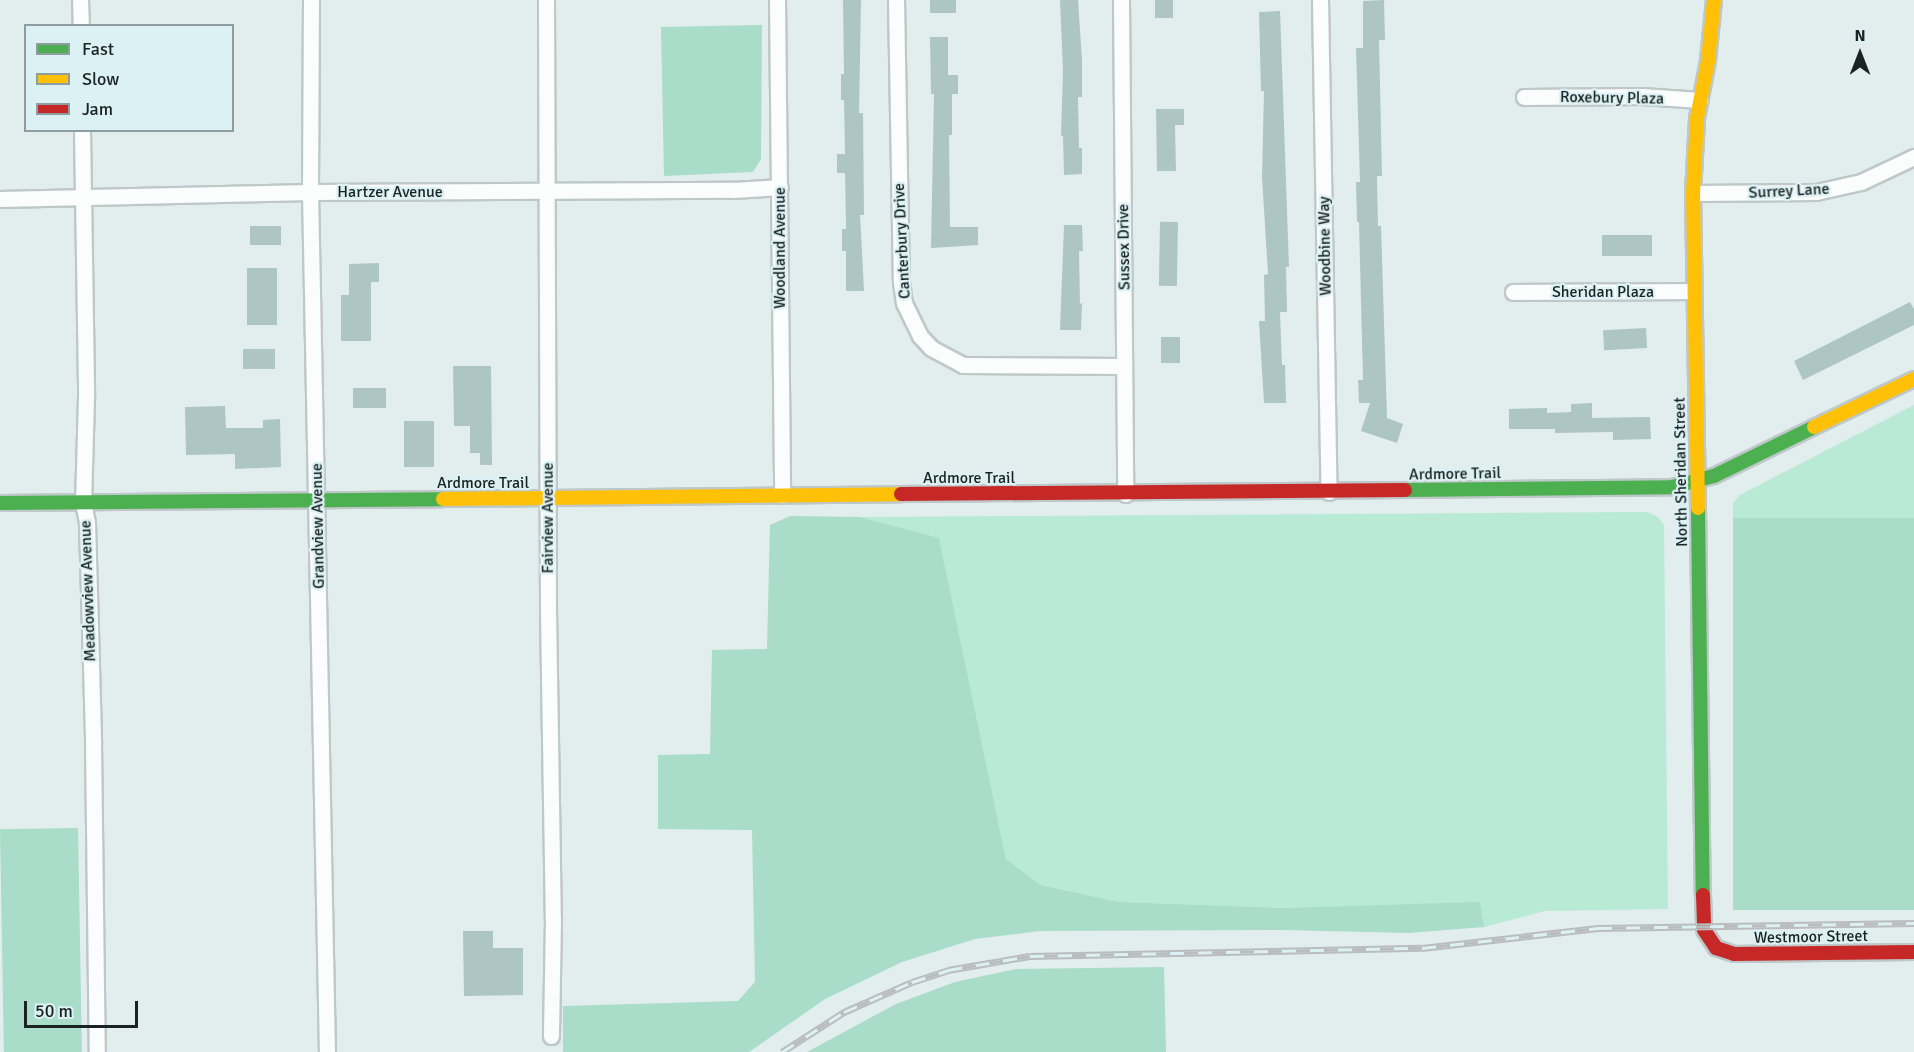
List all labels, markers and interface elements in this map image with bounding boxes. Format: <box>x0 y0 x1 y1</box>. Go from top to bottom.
legend <box>24 24 234 132</box>
north arrow <box>1830 24 1890 84</box>
text: N <box>1854 26 1866 46</box>
text: Fast <box>82 38 114 60</box>
text: Slow <box>82 68 119 90</box>
street label: Roxebury Plaza <box>1560 87 1664 109</box>
text: Jam <box>82 98 113 120</box>
street label: Surrey Lane <box>1748 179 1830 203</box>
street label: Hartzer Avenue <box>337 182 443 202</box>
street label: Canterbury Drive <box>889 183 915 299</box>
street label: Woodland Avenue <box>770 187 790 309</box>
street label: Woodbine Way <box>1315 196 1335 296</box>
street label: Sussex Drive <box>1114 204 1134 290</box>
street label: Sheridan Plaza <box>1552 282 1654 302</box>
street label: North Sheridan Street <box>1670 397 1692 547</box>
street label: Fairview Avenue <box>538 462 558 574</box>
street label: Grandview Avenue <box>307 463 329 589</box>
street label: Ardmore Trail <box>1409 464 1501 484</box>
street label: Ardmore Trail <box>923 468 1015 488</box>
street label: Ardmore Trail <box>437 473 529 493</box>
street label: Meadowview Avenue <box>76 520 100 662</box>
street label: Westmoor Street <box>1754 926 1868 948</box>
scale bar <box>27 989 141 1027</box>
text: 50 m <box>35 1000 73 1022</box>

